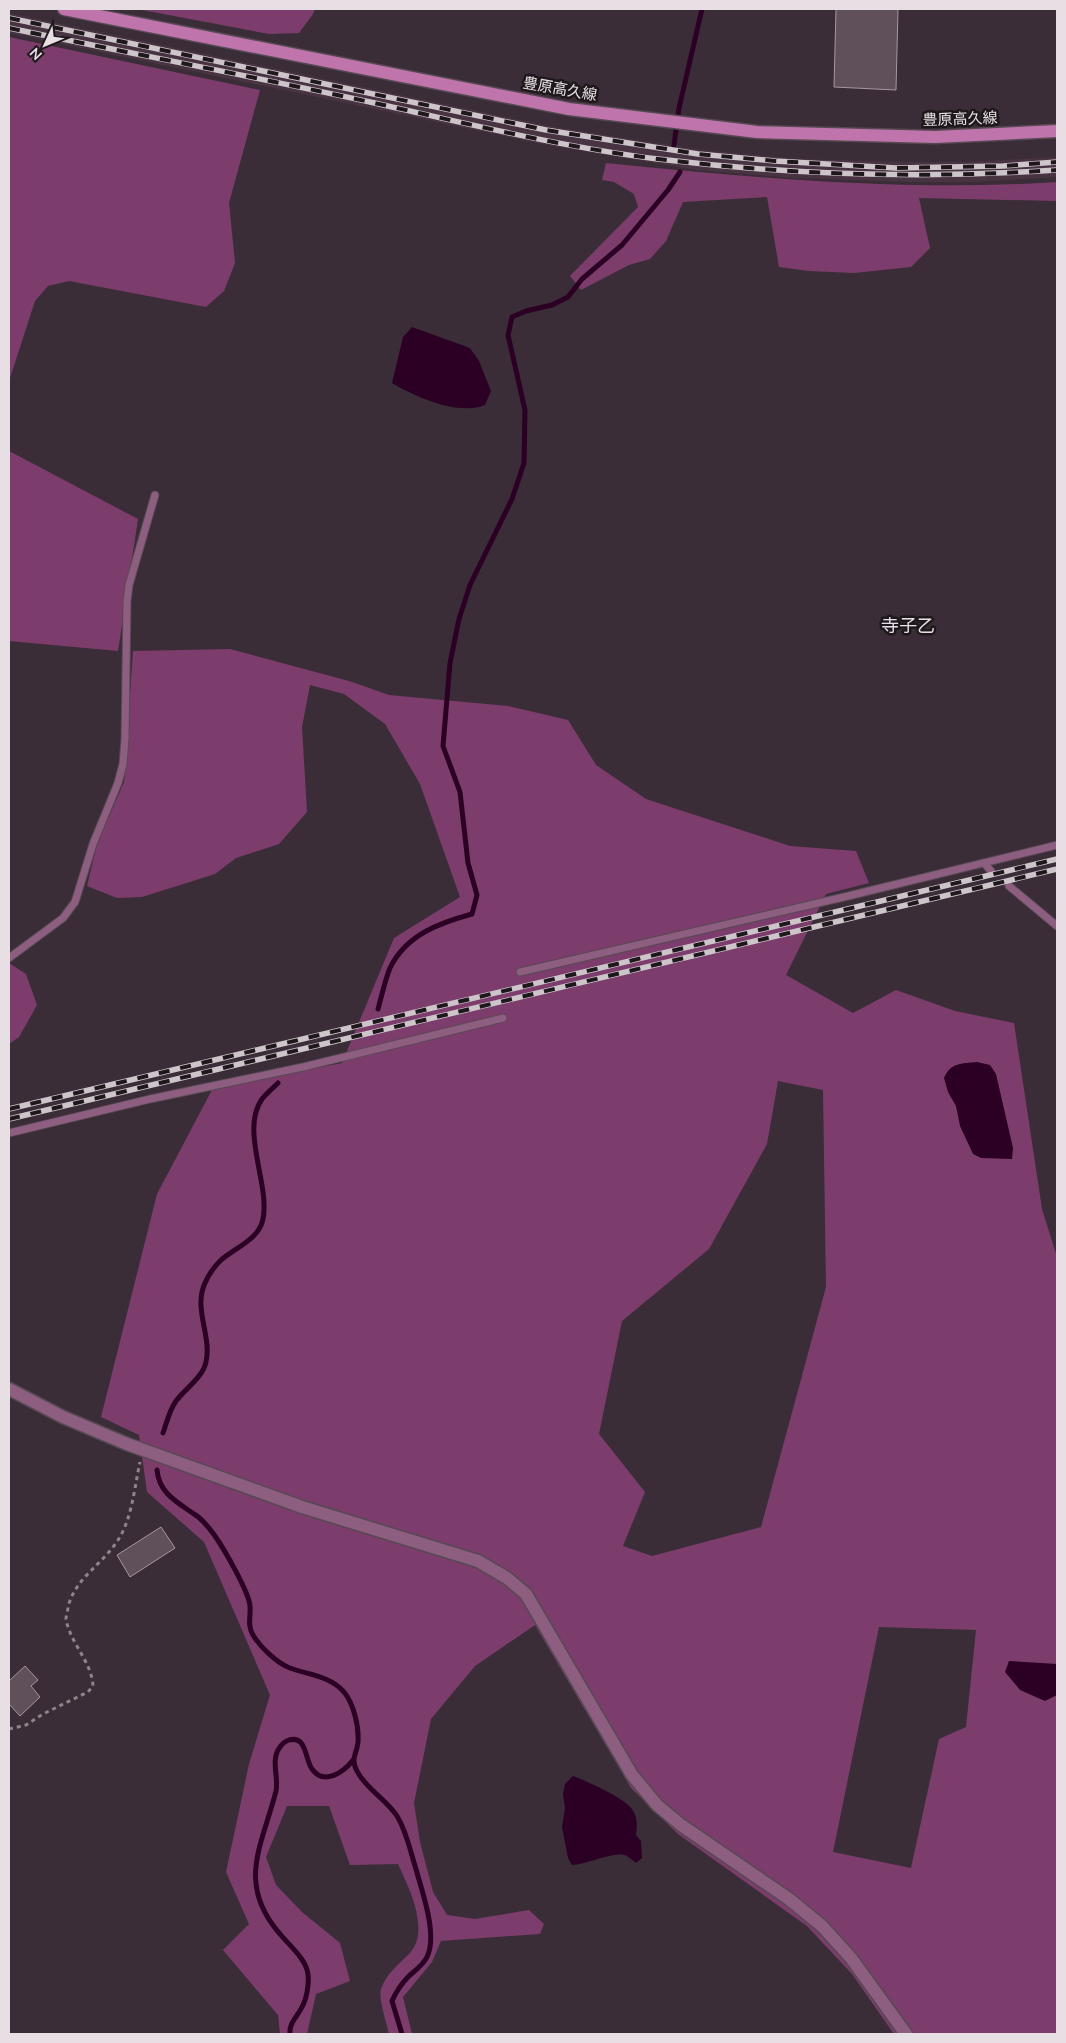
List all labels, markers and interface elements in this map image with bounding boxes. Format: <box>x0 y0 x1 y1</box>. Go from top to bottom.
north arrow <box>20 20 70 70</box>
text: N <box>26 43 46 64</box>
street label: 豊原高久線 <box>521 73 599 105</box>
street label: 豊原高久線 <box>922 108 998 130</box>
district label: 寺子乙 <box>881 614 935 638</box>

